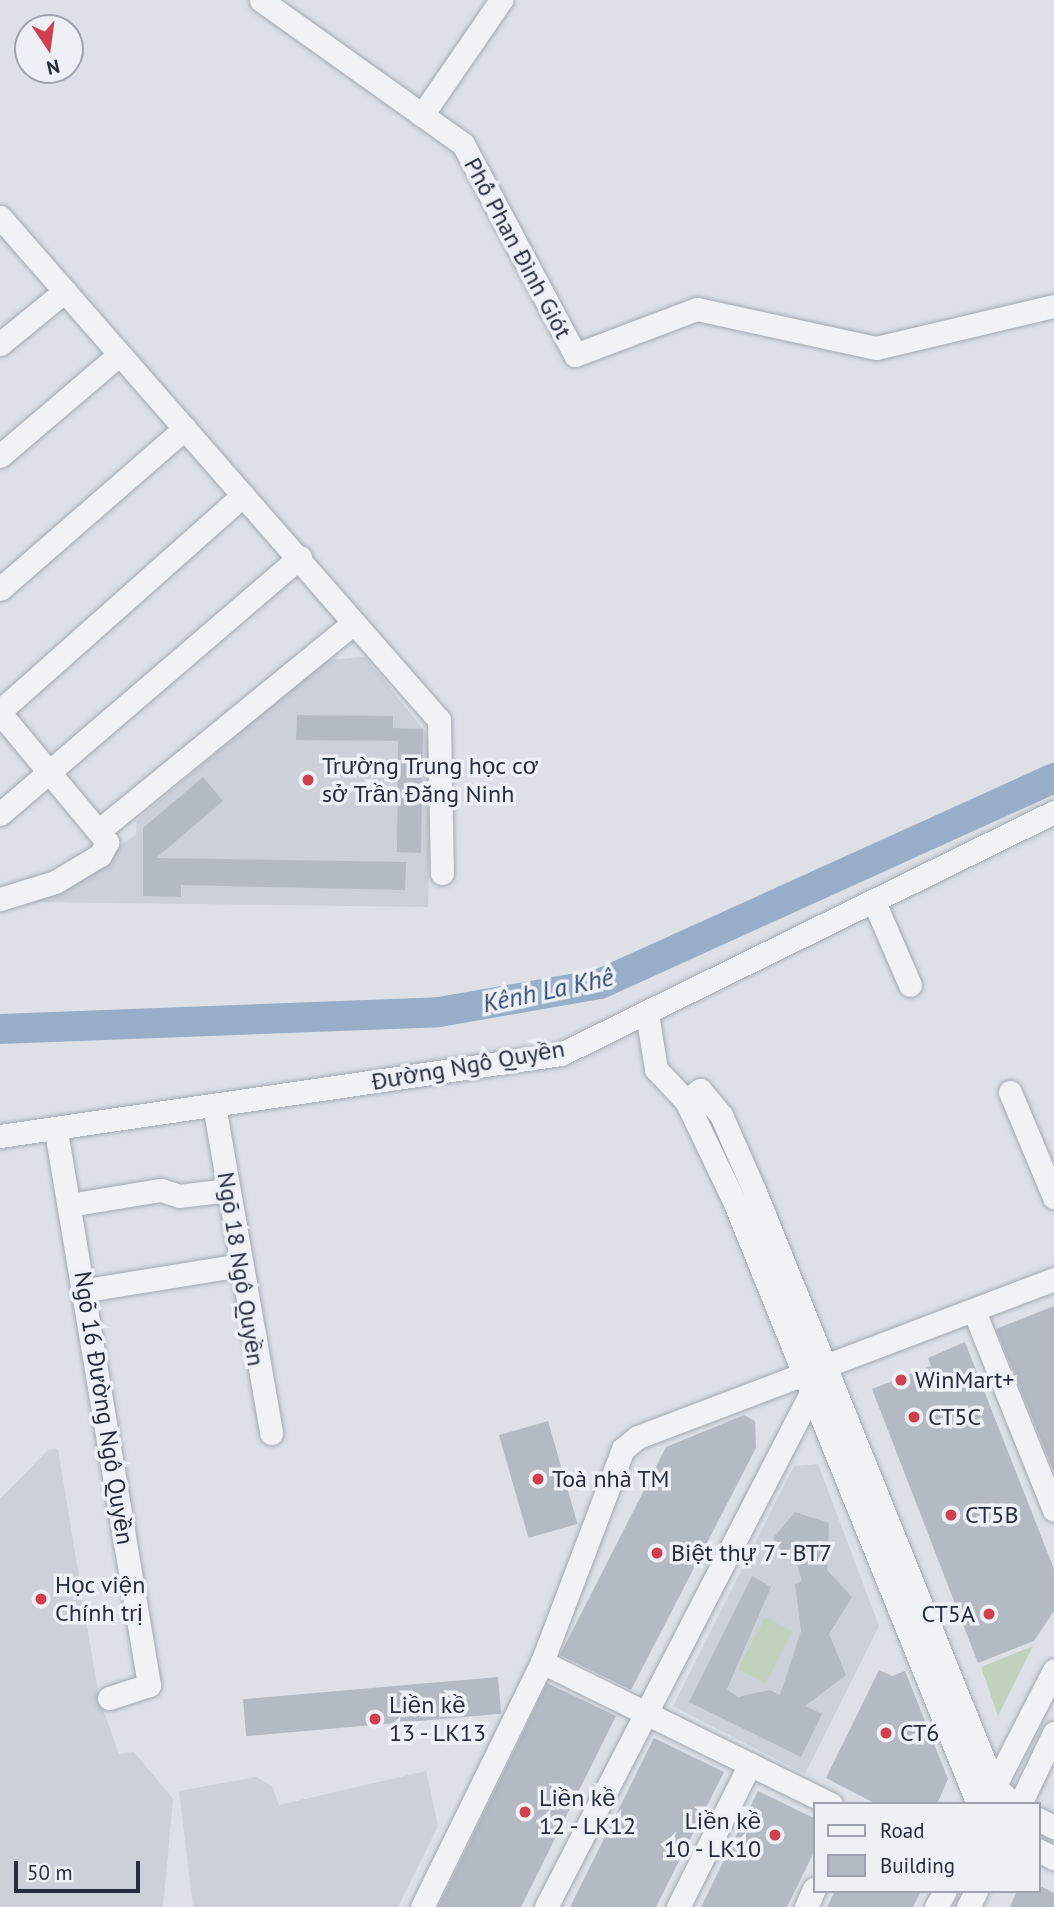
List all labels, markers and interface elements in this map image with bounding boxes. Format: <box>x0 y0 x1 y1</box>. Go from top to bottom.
north arrow <box>14 14 84 84</box>
text: N <box>45 54 62 81</box>
street label: Phố Phan Đình Giót <box>458 153 578 343</box>
place label: Trường Trung học cơ sở Trần Đăng Ninh <box>322 752 540 808</box>
marker: Trường Trung học cơ sở Trần Đăng Ninh <box>300 772 316 788</box>
water label: Kênh La Khê <box>480 961 616 1019</box>
street label: Đường Ngô Quyền <box>369 1034 567 1096</box>
street label: Ngõ 18 Ngô Quyền <box>211 1170 271 1368</box>
street label: Ngõ 16 Đường Ngô Quyền <box>68 1269 140 1547</box>
place label: WinMart+ <box>915 1366 1014 1394</box>
marker: WinMart+ <box>893 1372 909 1388</box>
place label: CT5C <box>928 1403 981 1431</box>
marker: CT5C <box>906 1409 922 1425</box>
place label: Toà nhà TM <box>552 1465 670 1493</box>
marker: Toà nhà TM <box>530 1471 546 1487</box>
place label: CT5B <box>965 1501 1018 1529</box>
marker: CT5B <box>943 1507 959 1523</box>
place label: Biệt thự 7 - BT7 <box>671 1539 837 1567</box>
marker: Biệt thự 7 - BT7 <box>649 1545 665 1561</box>
place label: Học viện Chính trị <box>55 1571 146 1627</box>
marker: Học viện Chính trị <box>33 1591 49 1607</box>
place label: CT5A <box>922 1600 975 1628</box>
marker: CT5A <box>981 1606 997 1622</box>
place label: Liền kề 13 - LK13 <box>389 1691 490 1747</box>
marker: Liền kề 13 - LK13 <box>367 1711 383 1727</box>
place label: CT6 <box>900 1719 939 1747</box>
marker: CT6 <box>878 1725 894 1741</box>
place label: Liền kề 12 - LK12 <box>539 1784 640 1840</box>
legend <box>813 1802 1040 1893</box>
marker: Liền kề 12 - LK12 <box>517 1804 533 1820</box>
place label: Liền kề 10 - LK10 <box>660 1807 761 1863</box>
text: Road <box>880 1817 924 1844</box>
marker: Liền kề 10 - LK10 <box>767 1827 783 1843</box>
scale bar <box>18 1848 144 1892</box>
text: Building <box>880 1852 955 1879</box>
text: 50 m <box>27 1859 73 1886</box>

